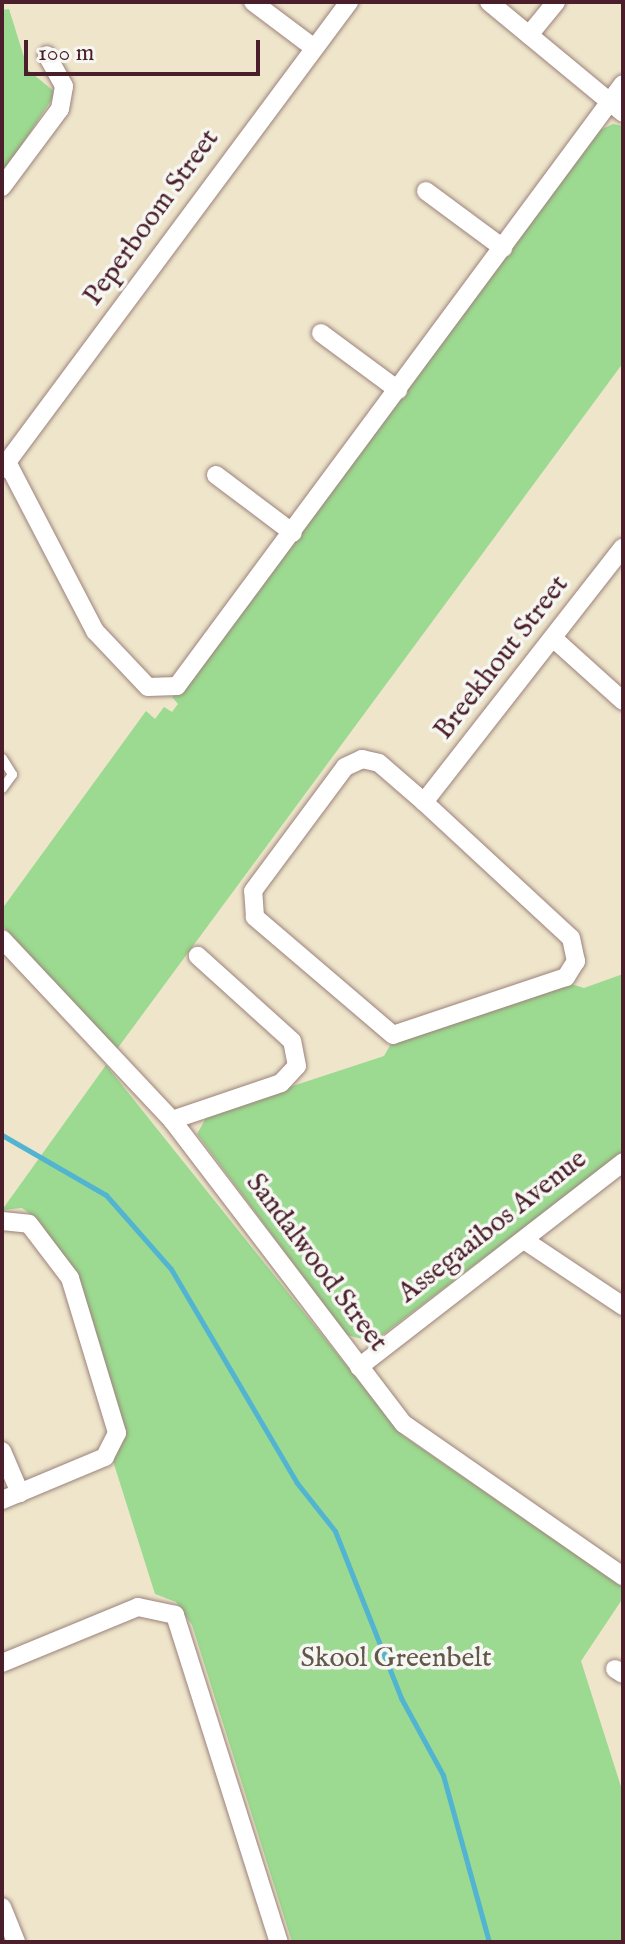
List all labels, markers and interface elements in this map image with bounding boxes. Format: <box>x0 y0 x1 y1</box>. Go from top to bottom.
scale bar <box>28 24 264 74</box>
text: 100 m <box>38 38 94 69</box>
street label: Peperboom Street <box>77 123 227 313</box>
street label: Breekhout Street <box>427 569 577 747</box>
street label: Assegaaibos Avenue <box>392 1143 594 1311</box>
street label: Sandalwood Street <box>238 1167 394 1359</box>
park label: Skool Greenbelt <box>300 1642 492 1676</box>

